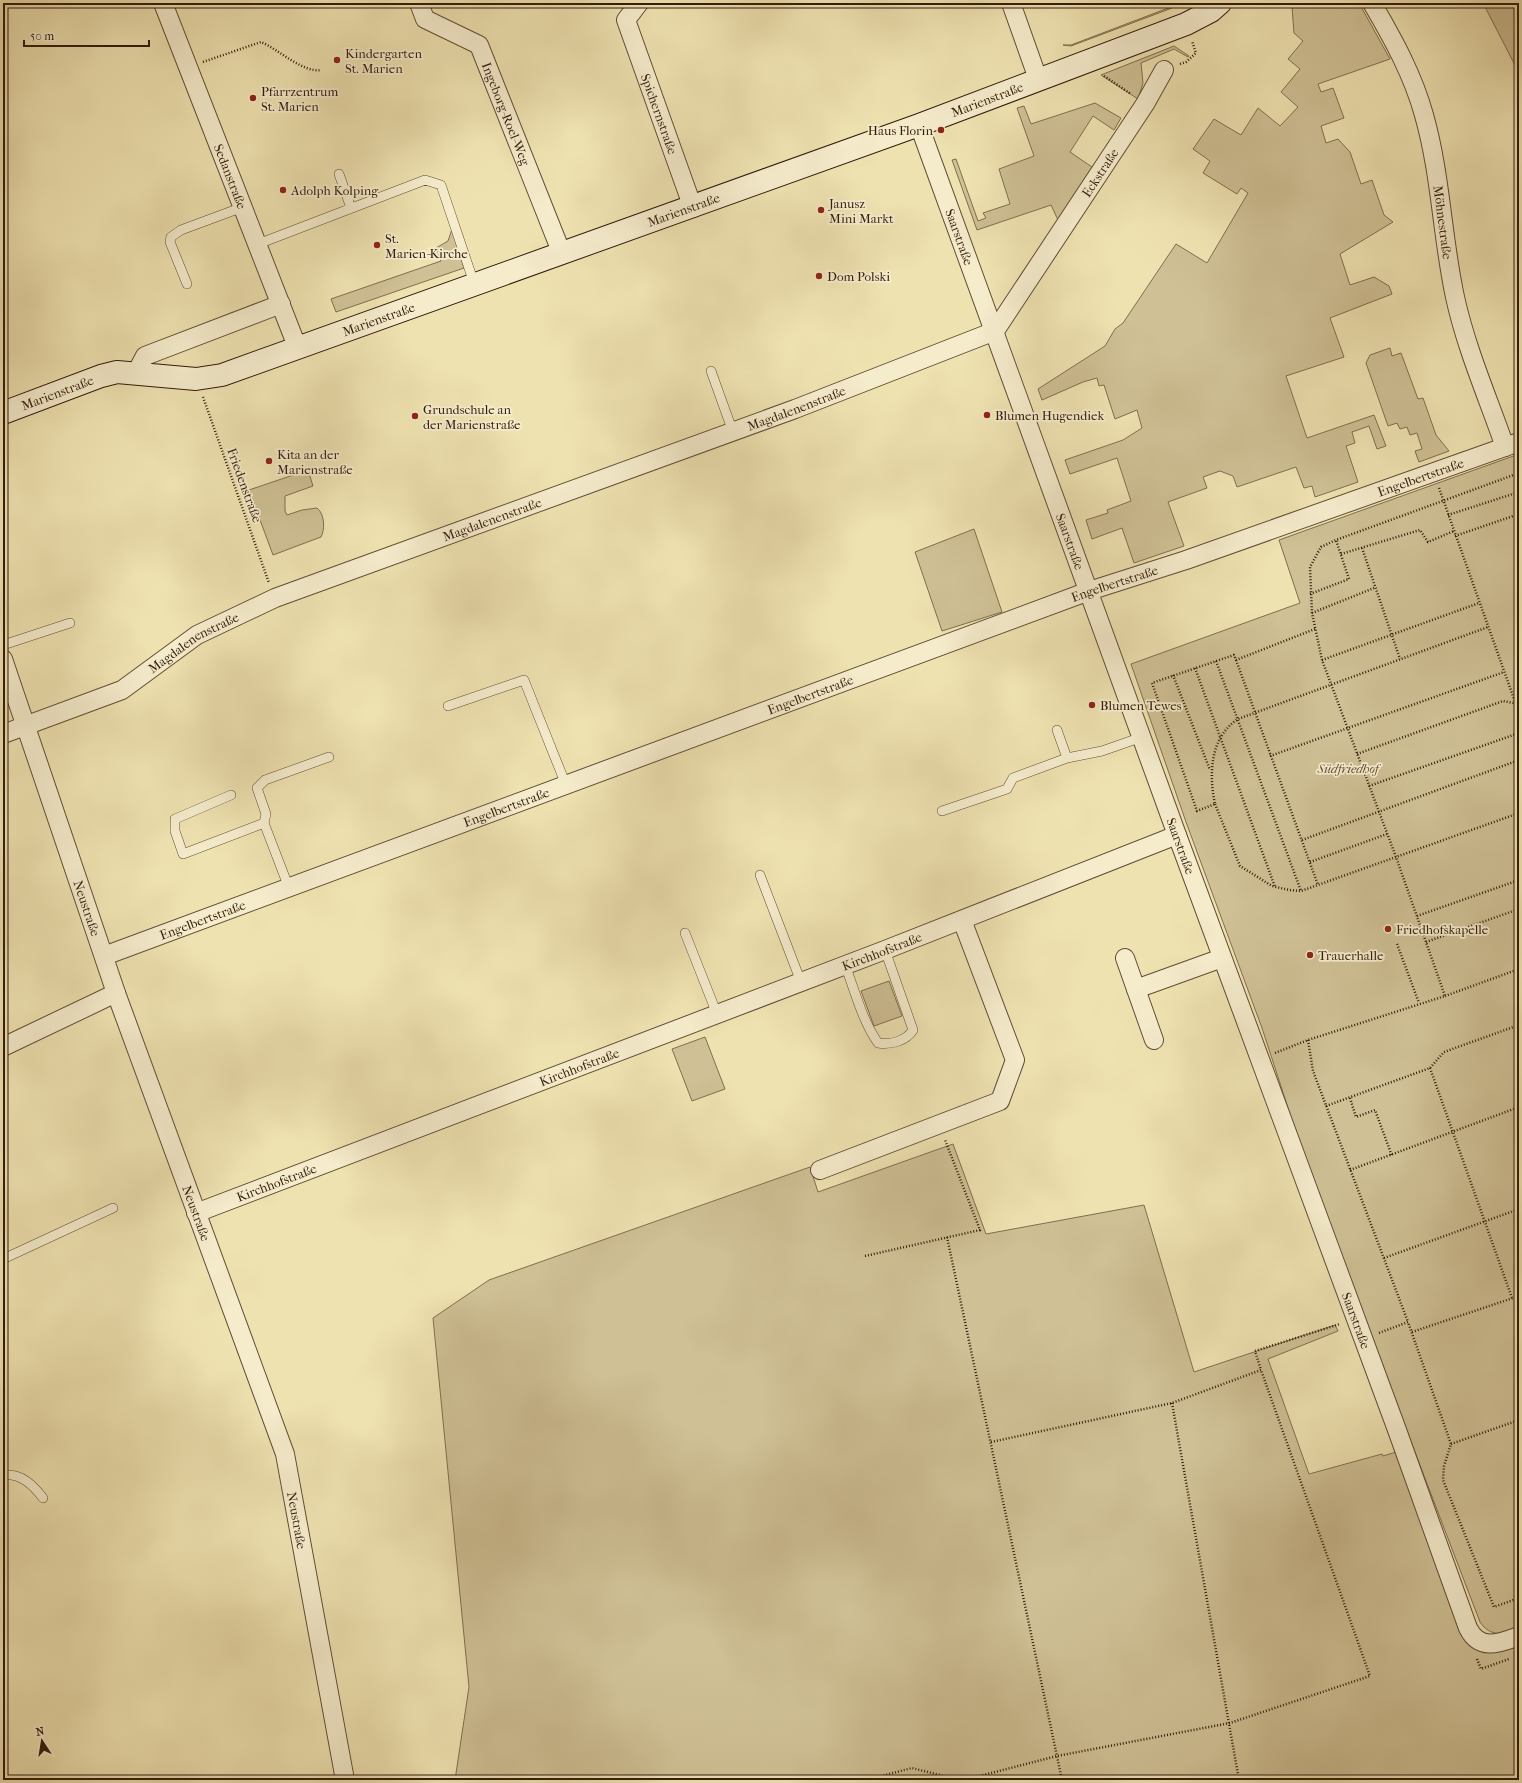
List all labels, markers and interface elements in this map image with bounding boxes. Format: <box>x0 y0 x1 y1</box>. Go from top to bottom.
scale bar <box>24 22 149 48</box>
text: 50 m <box>30 29 54 43</box>
place label: Kindergarten St. Marien <box>345 46 422 76</box>
marker: Kindergarten St. Marien <box>332 55 342 65</box>
street label: Ingeborg-Roel-Weg <box>479 60 533 169</box>
street label: Spichernstraße <box>638 72 680 157</box>
street label: Marienstraße <box>949 79 1026 120</box>
place label: Pfarrzentrum St. Marien <box>261 84 338 114</box>
marker: Pfarrzentrum St. Marien <box>248 93 258 103</box>
place label: Haus Florin <box>868 123 933 138</box>
marker: Haus Florin <box>936 125 946 135</box>
street label: Sedanstraße <box>211 142 250 212</box>
street label: Eckstraße <box>1079 145 1122 200</box>
place label: Adolph Kolping <box>290 183 379 198</box>
marker: Adolph Kolping <box>278 185 288 195</box>
street label: Möhnestraße <box>1430 185 1455 261</box>
street label: Marienstraße <box>645 190 722 230</box>
place label: Janusz Mini Markt <box>828 196 894 226</box>
marker: Janusz Mini Markt <box>816 205 826 215</box>
street label: Saarstraße <box>942 207 976 268</box>
place label: St. Marien-Kirche <box>385 231 468 261</box>
marker: St. Marien-Kirche <box>372 240 382 250</box>
place label: Dom Polski <box>827 269 890 284</box>
marker: Dom Polski <box>814 271 824 281</box>
street label: Marienstraße <box>340 299 417 339</box>
street label: Marienstraße <box>19 372 96 413</box>
street label: Magdalenenstraße <box>745 383 848 434</box>
place label: Grundschule an der Marienstraße <box>423 402 521 432</box>
place label: Blumen Hugendiek <box>995 408 1104 423</box>
marker: Blumen Hugendiek <box>982 410 992 420</box>
marker: Grundschule an der Marienstraße <box>410 411 420 421</box>
street label: Friedenstraße <box>224 446 265 525</box>
place label: Kita an der Marienstraße <box>277 447 353 477</box>
street label: Engelbertstraße <box>1375 455 1466 500</box>
marker: Kita an der Marienstraße <box>264 456 274 466</box>
street label: Magdalenenstraße <box>441 495 544 544</box>
street label: Saarstraße <box>1053 511 1087 572</box>
street label: Engelbertstraße <box>1069 562 1160 605</box>
street label: Magdalenenstraße <box>145 609 242 676</box>
street label: Engelbertstraße <box>765 672 856 718</box>
place label: Blumen Tewes <box>1100 698 1182 713</box>
marker: Blumen Tewes <box>1087 700 1097 710</box>
park label: Südfriedhof <box>1317 761 1382 776</box>
street label: Engelbertstraße <box>461 784 552 830</box>
street label: Saarstraße <box>1163 816 1198 877</box>
street label: Neustraße <box>70 878 103 939</box>
street label: Engelbertstraße <box>158 897 248 943</box>
place label: Friedhofskapelle <box>1396 922 1489 937</box>
marker: Friedhofskapelle <box>1383 924 1393 934</box>
street label: Kirchhofstraße <box>840 929 924 974</box>
place label: Trauerhalle <box>1318 948 1384 963</box>
marker: Trauerhalle <box>1305 950 1315 960</box>
street label: Kirchhofstraße <box>537 1045 622 1089</box>
street label: Kirchhofstraße <box>234 1161 319 1205</box>
street label: Neustraße <box>179 1183 213 1244</box>
street label: Saarstraße <box>1339 1290 1373 1351</box>
street label: Neustraße <box>284 1491 309 1551</box>
north arrow <box>22 1721 62 1761</box>
text: N <box>35 1724 46 1739</box>

